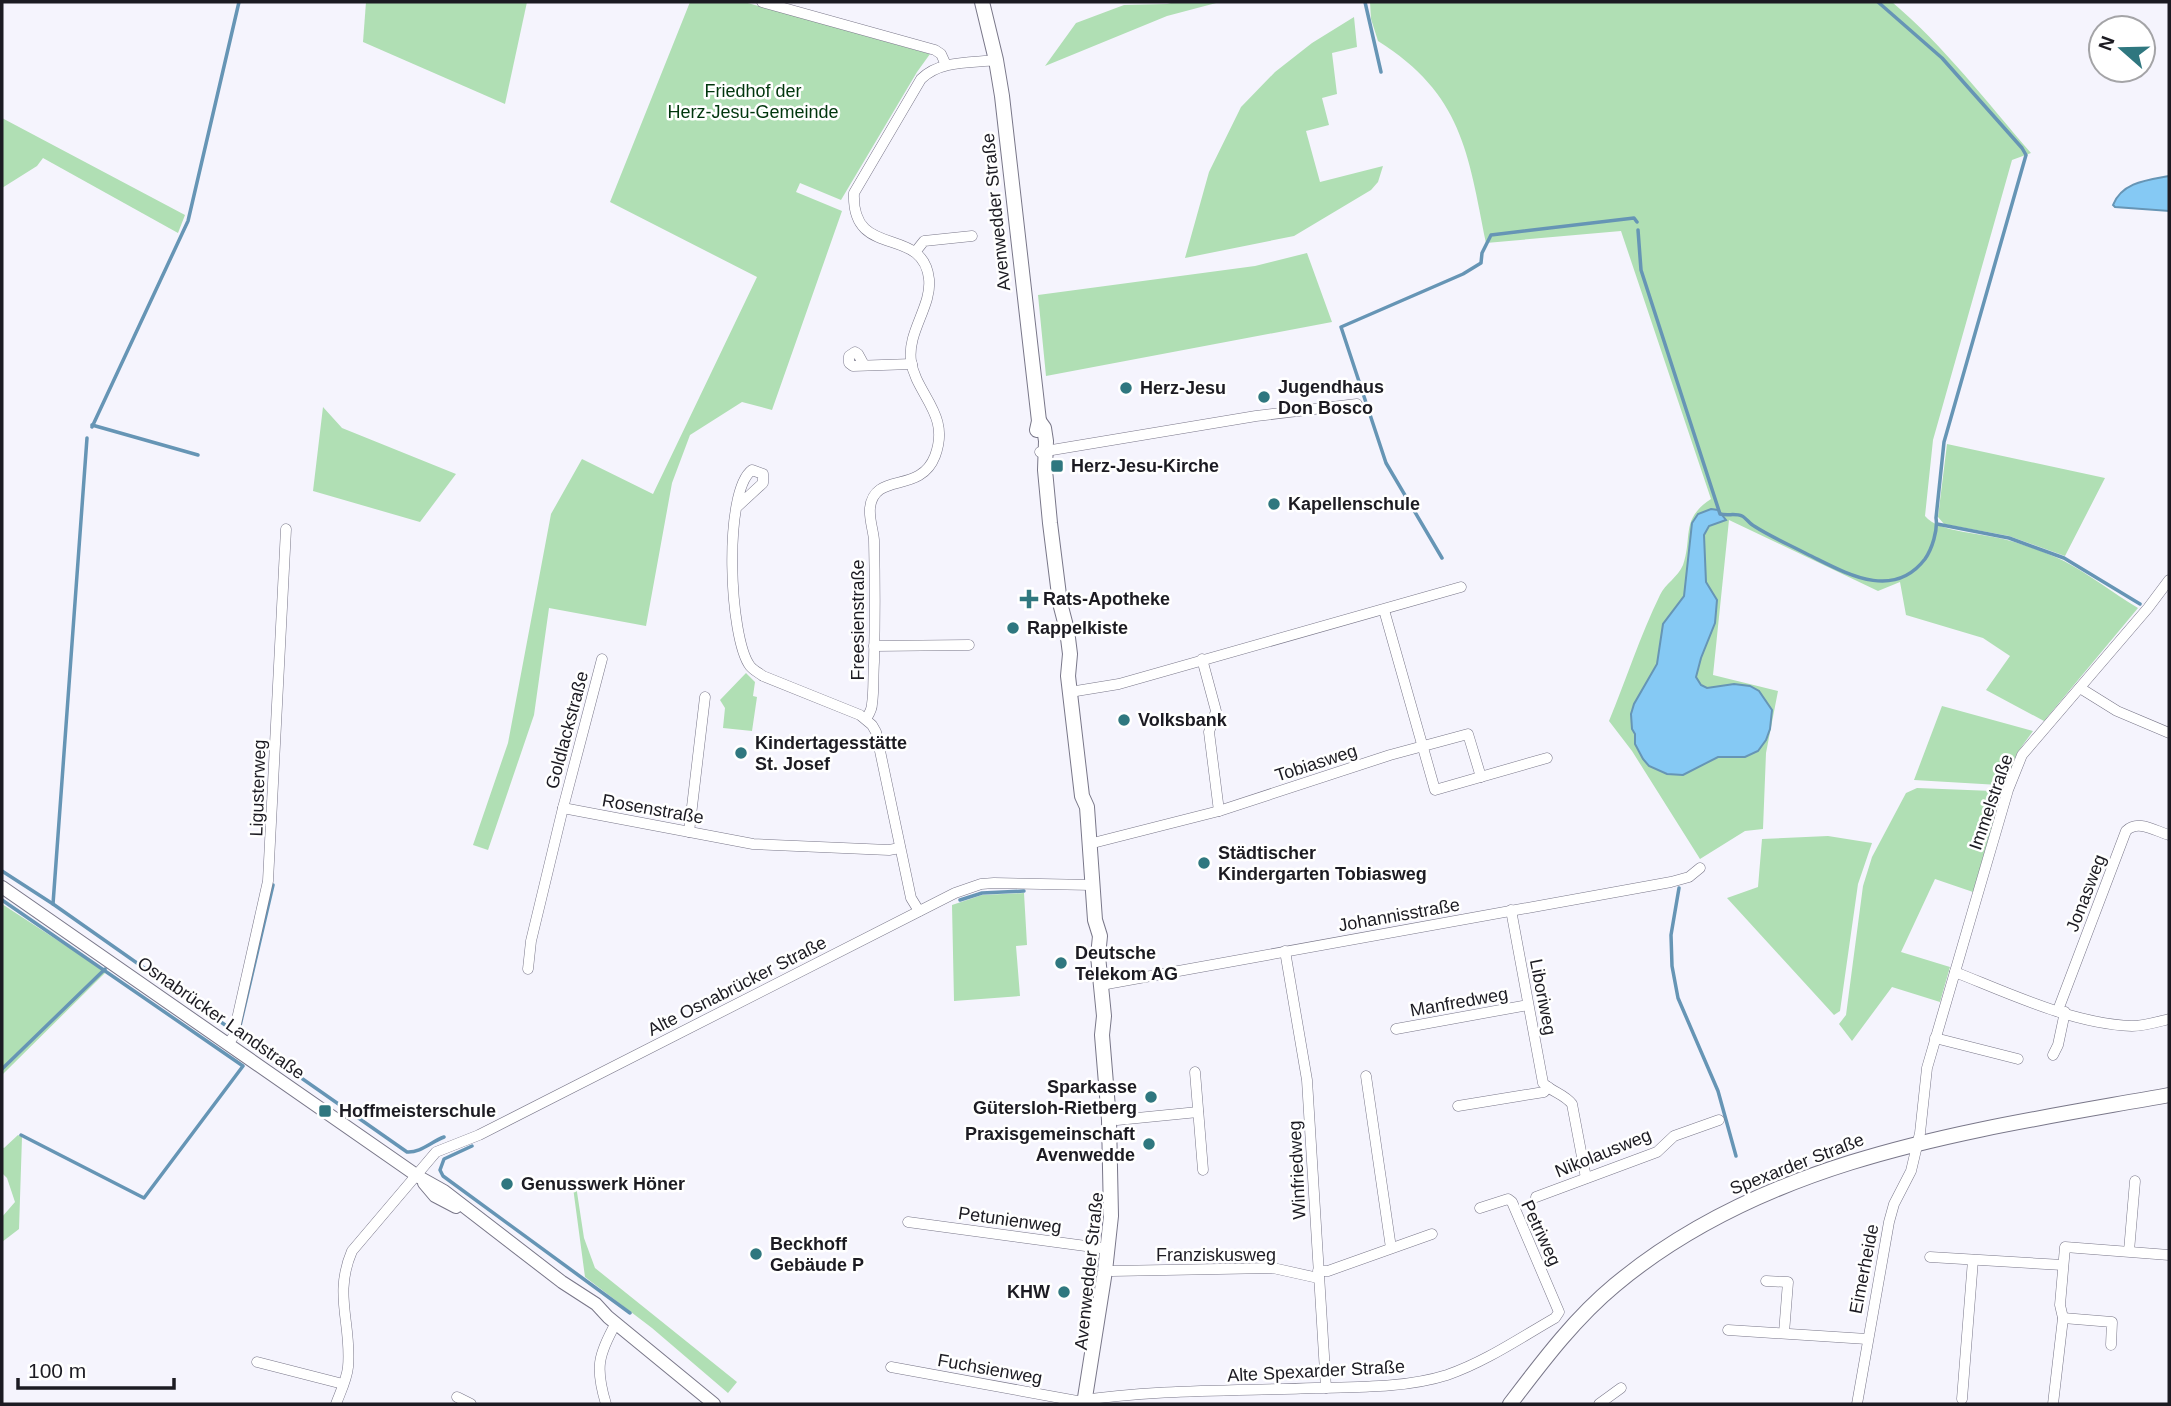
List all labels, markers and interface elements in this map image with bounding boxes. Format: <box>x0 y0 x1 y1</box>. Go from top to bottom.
north arrow <box>2087 14 2157 84</box>
text: N <box>2094 33 2119 53</box>
park label: Friedhof der Herz-Jesu-Gemeinde <box>667 81 839 122</box>
street label: Avenwedder Straße <box>978 132 1014 292</box>
place label: Jugendhaus Don Bosco <box>1278 377 1384 418</box>
place label: Herz-Jesu <box>1140 378 1226 398</box>
marker: Herz-Jesu <box>1118 380 1134 396</box>
marker: Jugendhaus Don Bosco <box>1256 389 1272 405</box>
place label: Herz-Jesu-Kirche <box>1071 456 1219 476</box>
marker: Herz-Jesu-Kirche <box>1049 458 1065 474</box>
place label: Kapellenschule <box>1288 494 1420 514</box>
marker: Kapellenschule <box>1266 496 1282 512</box>
street label: Freesienstraße <box>848 559 868 681</box>
place label: Rats-Apotheke <box>1043 589 1170 609</box>
marker: Rats-Apotheke <box>1021 591 1037 607</box>
place label: Rappelkiste <box>1027 618 1128 638</box>
marker: Rappelkiste <box>1005 620 1021 636</box>
street label: Goldlackstraße <box>542 669 592 791</box>
place label: Volksbank <box>1138 710 1228 730</box>
marker: Volksbank <box>1116 712 1132 728</box>
place label: Kindertagesstätte St. Josef <box>755 733 907 774</box>
street label: Ligusterweg <box>246 739 270 837</box>
street label: Tobiasweg <box>1272 740 1360 786</box>
marker: Kindertagesstätte St. Josef <box>733 745 749 761</box>
street label: Immelstraße <box>1965 751 2017 853</box>
street label: Rosenstraße <box>601 790 705 828</box>
place label: Städtischer Kindergarten Tobiasweg <box>1218 843 1427 884</box>
street label: Jonasweg <box>2062 852 2110 934</box>
marker: Städtischer Kindergarten Tobiasweg <box>1196 855 1212 871</box>
street label: Johannisstraße <box>1337 894 1461 936</box>
street label: Alte Osnabrücker Straße <box>644 932 830 1040</box>
place label: Deutsche Telekom AG <box>1075 943 1178 984</box>
street label: Osnabrücker Landstraße <box>134 953 308 1083</box>
marker: Deutsche Telekom AG <box>1053 955 1069 971</box>
street label: Liboriweg <box>1526 957 1560 1037</box>
street label: Manfredweg <box>1408 984 1510 1020</box>
place label: Sparkasse Gütersloh-Rietberg <box>973 1077 1137 1118</box>
marker: Sparkasse Gütersloh-Rietberg <box>1143 1089 1159 1105</box>
place label: Hoffmeisterschule <box>339 1101 496 1121</box>
marker: Hoffmeisterschule <box>317 1103 333 1119</box>
street label: Winfriedweg <box>1284 1120 1310 1220</box>
place label: Praxisgemeinschaft Avenwedde <box>965 1124 1135 1165</box>
street label: Nikolausweg <box>1552 1125 1654 1181</box>
street label: Spexarder Straße <box>1727 1129 1867 1199</box>
marker: Praxisgemeinschaft Avenwedde <box>1141 1136 1157 1152</box>
place label: Genusswerk Höner <box>521 1174 685 1194</box>
marker: Genusswerk Höner <box>499 1176 515 1192</box>
street label: Avenwedder Straße <box>1071 1191 1107 1351</box>
street label: Petriweg <box>1517 1197 1565 1269</box>
street label: Petunienweg <box>957 1203 1063 1237</box>
street label: Eimerheide <box>1845 1222 1883 1316</box>
place label: Beckhoff Gebäude P <box>770 1234 864 1275</box>
street label: Franziskusweg <box>1156 1245 1276 1265</box>
marker: Beckhoff Gebäude P <box>748 1246 764 1262</box>
place label: KHW <box>1007 1282 1050 1302</box>
marker: KHW <box>1056 1284 1072 1300</box>
scale bar <box>18 1346 173 1390</box>
street label: Fuchsienweg <box>936 1350 1044 1388</box>
street label: Alte Spexarder Straße <box>1227 1356 1405 1386</box>
text: 100 m <box>28 1359 86 1382</box>

